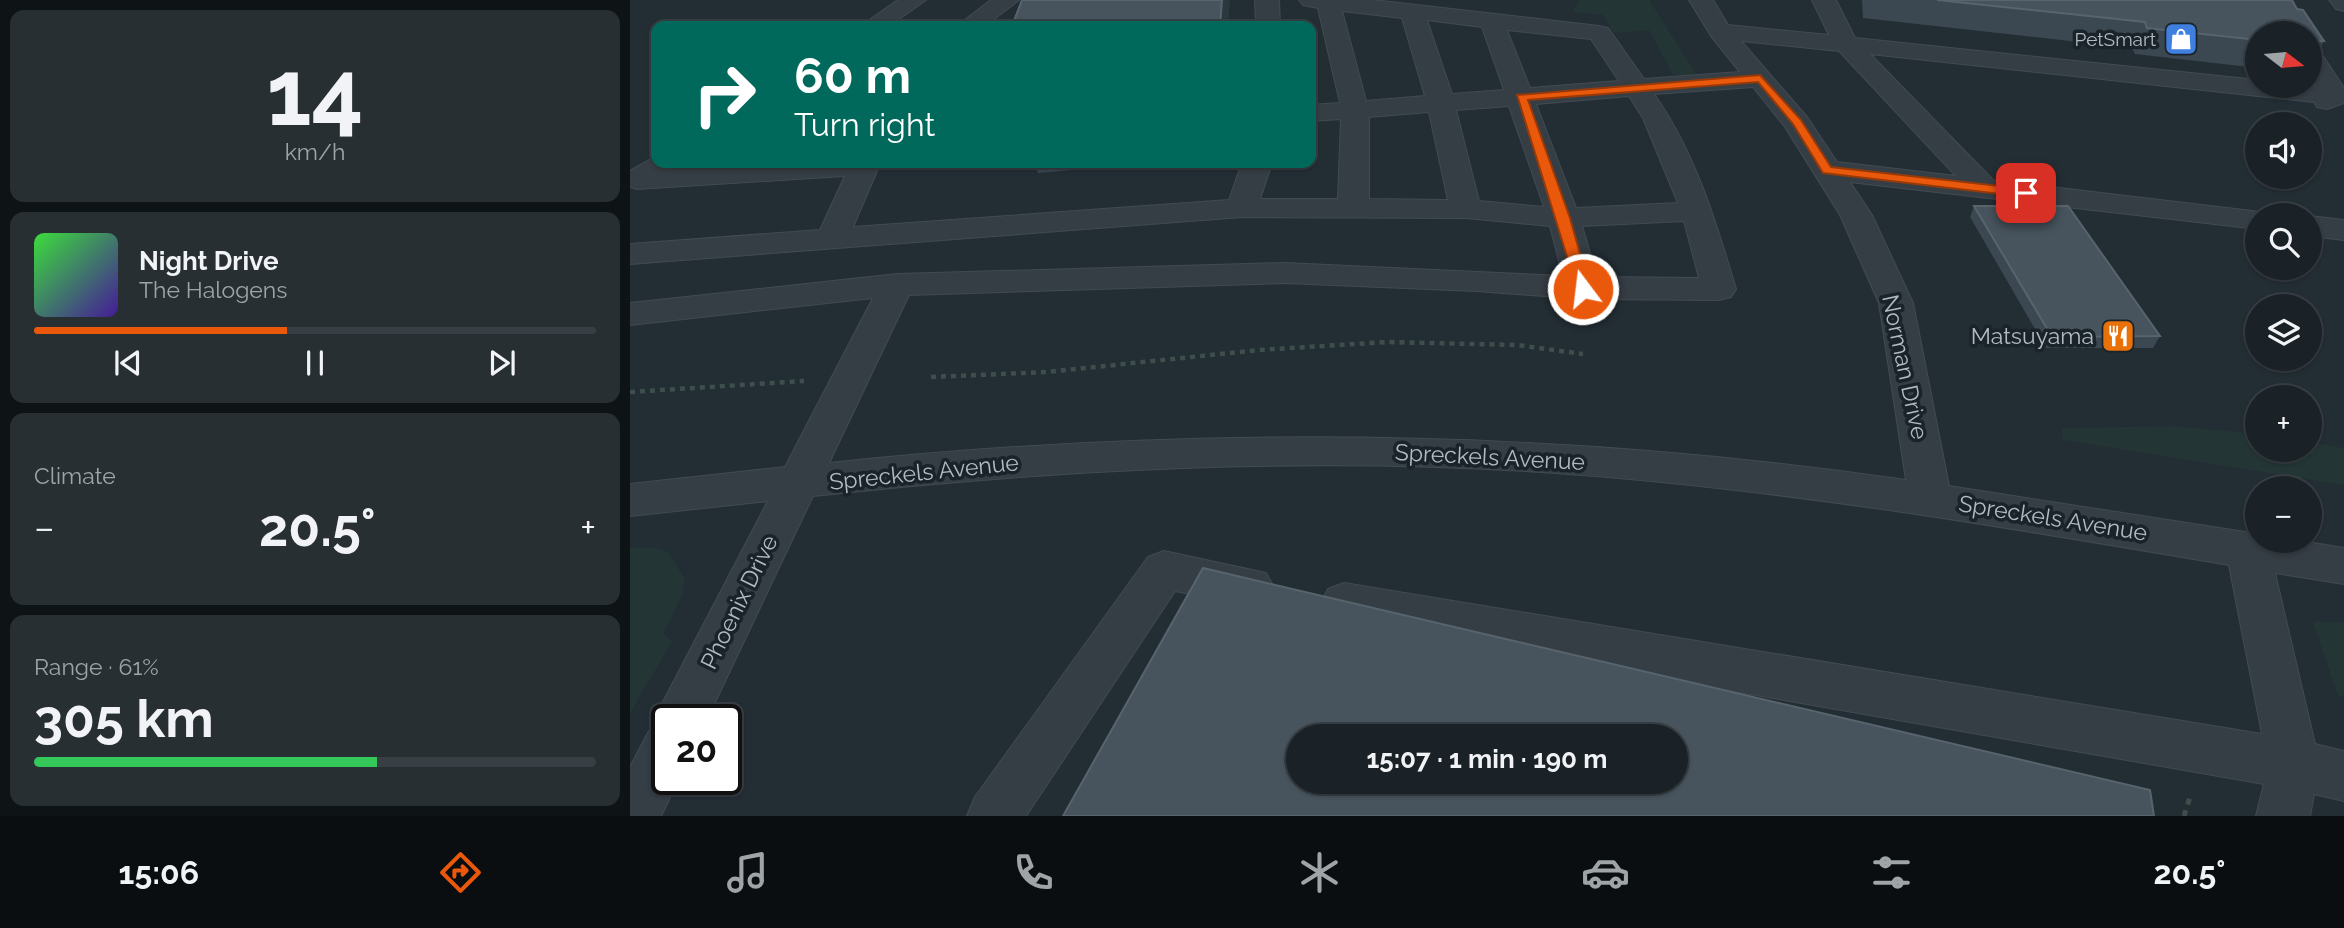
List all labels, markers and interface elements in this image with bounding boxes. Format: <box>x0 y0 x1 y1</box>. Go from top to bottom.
shop icon: PetSmart <box>2162 20 2200 58</box>
north arrow <box>2245 21 2322 98</box>
map controls <box>2245 21 2322 553</box>
place label: PetSmart <box>2075 28 2157 50</box>
text: 14 <box>267 39 363 146</box>
text: 60 m <box>794 47 911 104</box>
icon: right <box>679 49 770 140</box>
text: Turn right <box>794 106 935 143</box>
button: sound <box>2245 112 2322 189</box>
text: km/h <box>285 138 345 165</box>
pin <box>1996 163 2056 223</box>
icon: arrive <box>2007 174 2045 212</box>
button: search <box>2245 203 2322 280</box>
text: Night Drive <box>139 246 278 276</box>
position arrow <box>1546 252 1620 326</box>
text: The Halogens <box>139 276 287 303</box>
street label: Norman Drive <box>1877 292 1934 442</box>
button: layers <box>2245 294 2322 371</box>
restaurant icon: Matsuyama <box>2099 317 2137 355</box>
place label: Matsuyama <box>1971 322 2094 349</box>
icon: previous <box>109 344 147 382</box>
icon: pause <box>296 344 334 382</box>
icon: next <box>483 344 521 382</box>
button: + <box>2245 385 2322 462</box>
street label: Spreckels Avenue <box>1394 438 1586 475</box>
street label: Spreckels Avenue <box>828 448 1020 495</box>
text: Climate <box>34 462 116 489</box>
button: − <box>2245 476 2322 553</box>
street label: Spreckels Avenue <box>1957 489 2149 546</box>
text: 20.5° <box>259 497 376 558</box>
text: − <box>34 505 54 550</box>
text: + <box>580 505 596 550</box>
street label: Phoenix Drive <box>694 530 783 673</box>
text: Range · 61% <box>34 653 159 680</box>
text: 305 km <box>34 688 214 749</box>
speed limit sign: 20 <box>651 704 742 795</box>
text: 15:07 · 1 min · 190 m <box>1366 744 1608 774</box>
icon: directions <box>436 848 485 897</box>
icon: music <box>723 848 772 897</box>
icon: phone <box>1009 848 1058 897</box>
icon: climate <box>1295 848 1344 897</box>
icon: car <box>1581 848 1630 897</box>
icon: filters <box>1867 848 1916 897</box>
text: 15:06 <box>119 854 199 891</box>
text: 20.5° <box>2154 854 2225 891</box>

